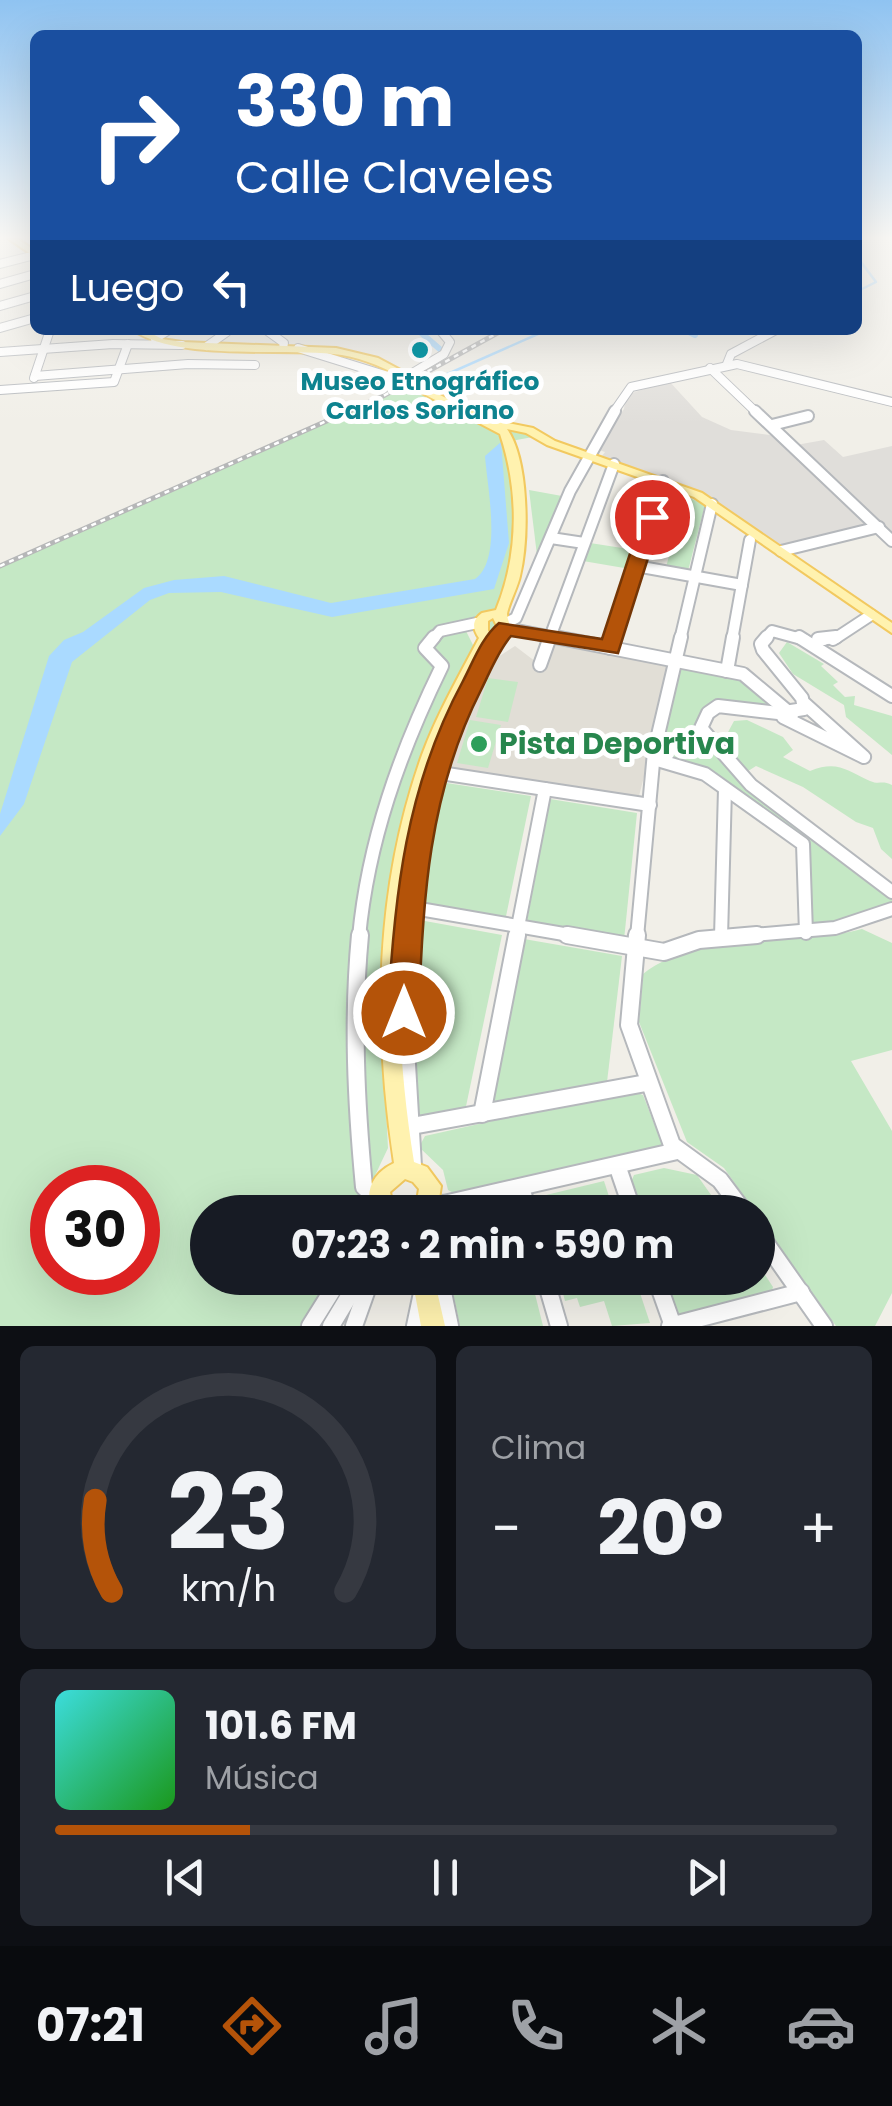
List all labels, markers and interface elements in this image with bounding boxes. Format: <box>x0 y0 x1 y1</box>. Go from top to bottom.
text: 330 m <box>235 52 454 151</box>
icon: right <box>70 70 200 200</box>
text: Calle Claveles <box>235 146 554 209</box>
icon: left <box>204 260 259 315</box>
text: Luego <box>70 261 184 314</box>
marker: Museo Etnográfico Carlos Soriano <box>409 339 431 361</box>
place label: Museo Etnográfico Carlos Soriano <box>301 364 540 428</box>
pin <box>610 475 695 560</box>
icon: arrive <box>625 490 680 545</box>
place label: Pista Deportiva <box>499 722 735 765</box>
marker: Pista Deportiva <box>468 733 490 755</box>
position arrow <box>352 961 456 1065</box>
speed limit sign: 30 <box>30 1165 160 1295</box>
text: 07:23 · 2 min · 590 m <box>291 1218 674 1271</box>
text: Clima <box>491 1425 586 1470</box>
text: 23 <box>167 1440 289 1585</box>
text: 20° <box>597 1476 724 1581</box>
text: − <box>491 1490 521 1567</box>
text: + <box>799 1490 837 1567</box>
text: km/h <box>180 1563 276 1614</box>
text: 101.6 FM <box>205 1699 357 1752</box>
text: Música <box>205 1755 319 1800</box>
icon: previous <box>158 1850 213 1905</box>
icon: pause <box>418 1850 473 1905</box>
icon: next <box>679 1850 734 1905</box>
icon: directions <box>217 1991 287 2061</box>
icon: music <box>359 1991 429 2061</box>
icon: phone <box>501 1991 571 2061</box>
icon: climate <box>644 1991 714 2061</box>
icon: car <box>786 1991 856 2061</box>
text: 07:21 <box>36 1994 145 2057</box>

